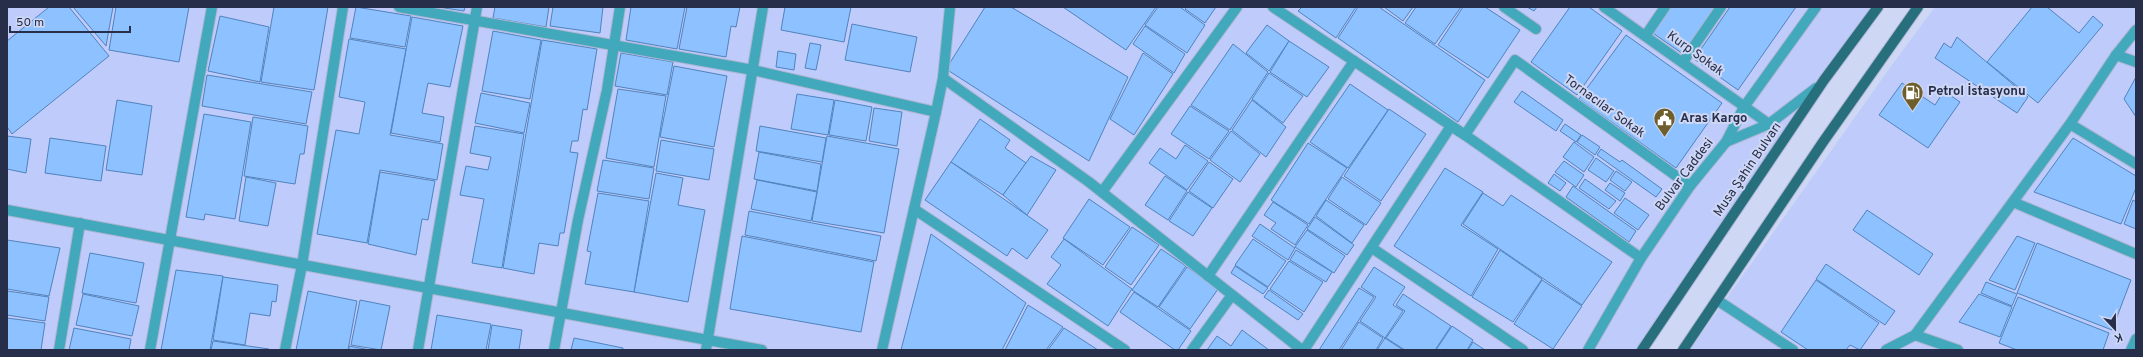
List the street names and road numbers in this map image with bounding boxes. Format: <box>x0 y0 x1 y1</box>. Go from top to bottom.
street label: Kurp Sokak <box>1663 28 1727 80</box>
street label: Tornacılar Sokak <box>1560 72 1648 142</box>
street label: Musa Şahin Bulvarı <box>1711 120 1785 220</box>
street label: Bulvar Caddesi <box>1652 135 1718 215</box>

